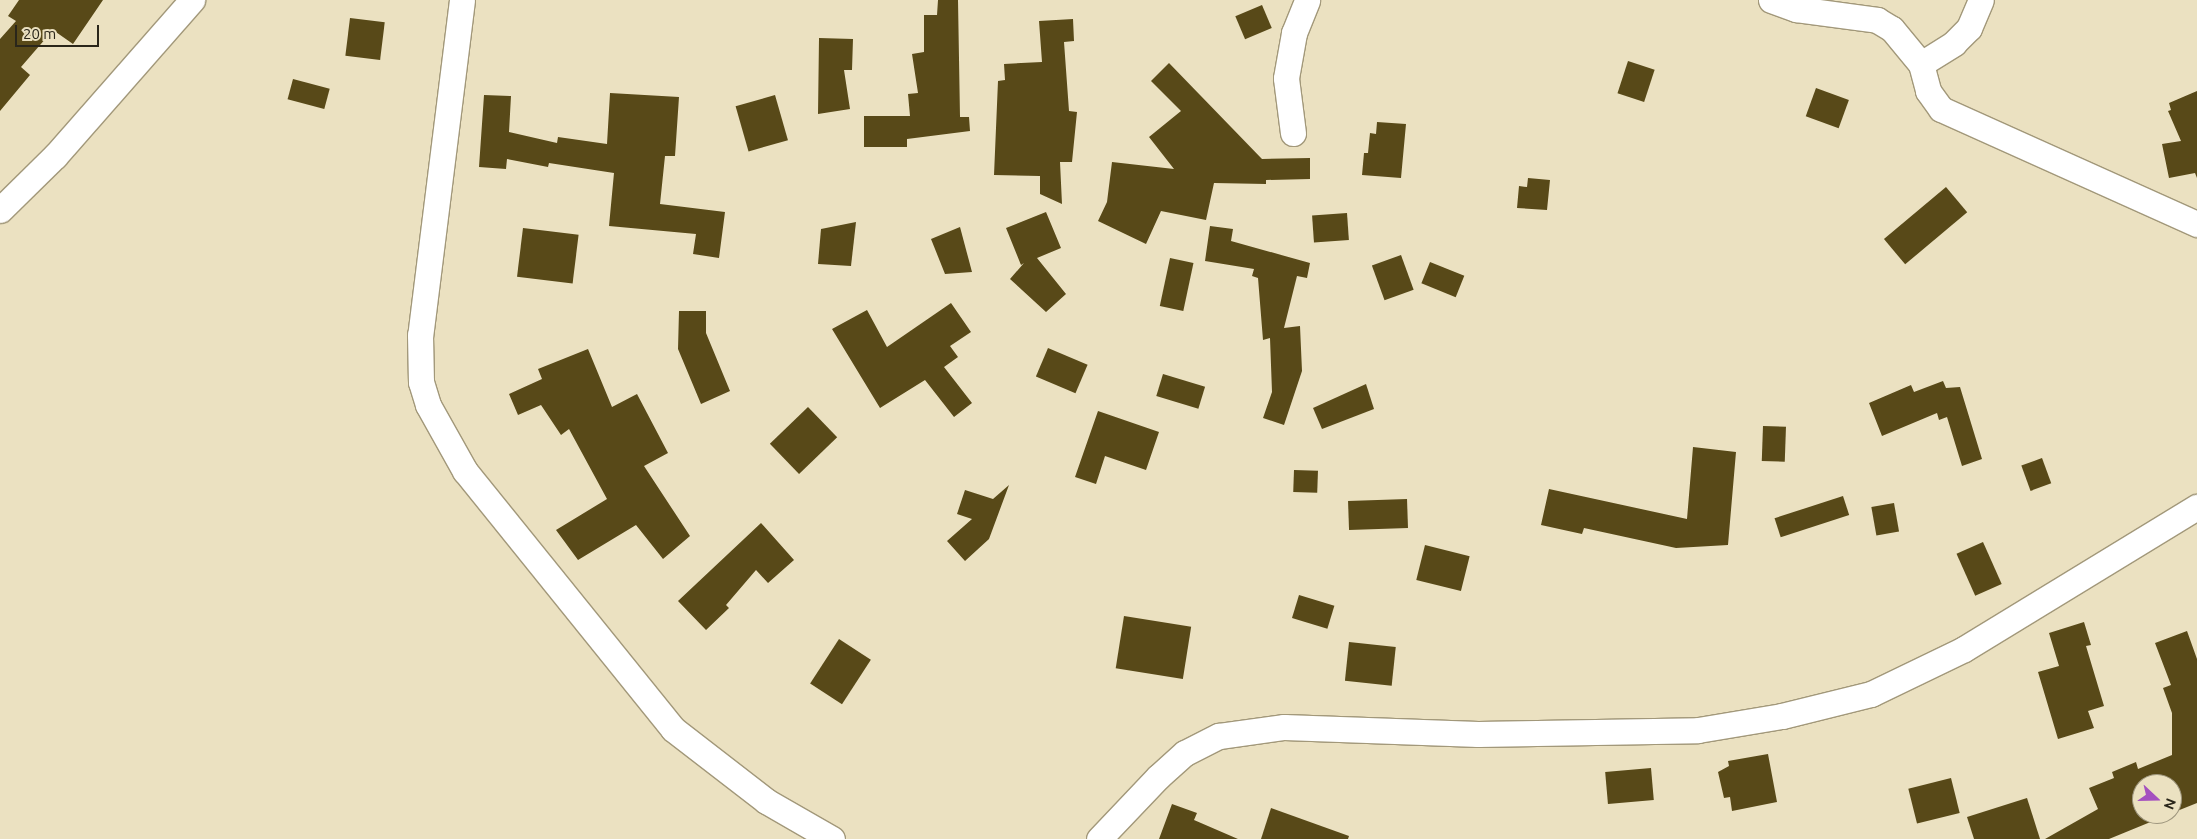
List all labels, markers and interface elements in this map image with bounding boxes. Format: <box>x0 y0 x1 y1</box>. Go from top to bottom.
scale bar <box>18 15 101 47</box>
text: 20 m <box>23 25 56 42</box>
north arrow <box>2132 774 2182 824</box>
text: N <box>2161 796 2179 812</box>

